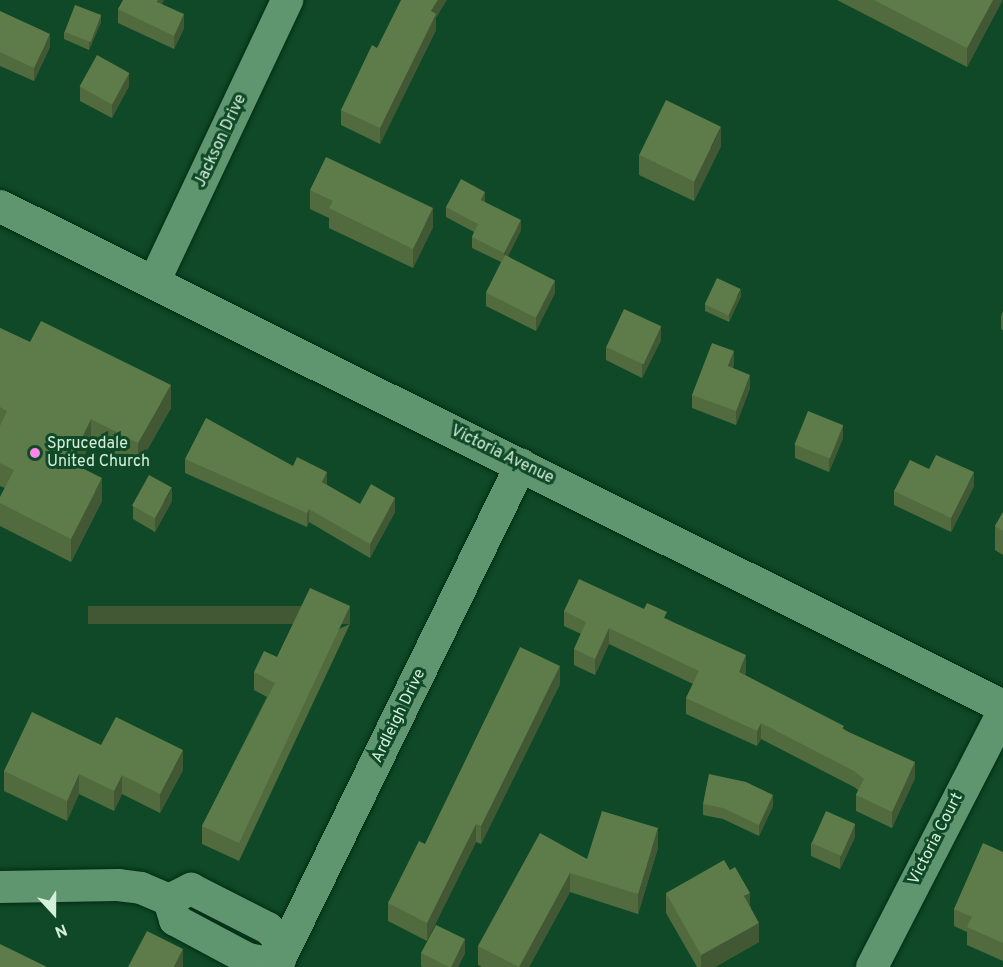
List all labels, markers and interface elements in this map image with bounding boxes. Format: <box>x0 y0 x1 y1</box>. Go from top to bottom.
street label: Jackson Drive <box>191 91 251 191</box>
street label: Victoria Avenue <box>447 422 557 488</box>
place label: Sprucedale United Church <box>47 434 150 472</box>
marker: Sprucedale United Church <box>28 446 42 460</box>
street label: Ardleigh Drive <box>368 666 430 766</box>
street label: Victoria Court <box>905 790 967 888</box>
north arrow <box>24 883 84 943</box>
text: N <box>51 918 69 941</box>

